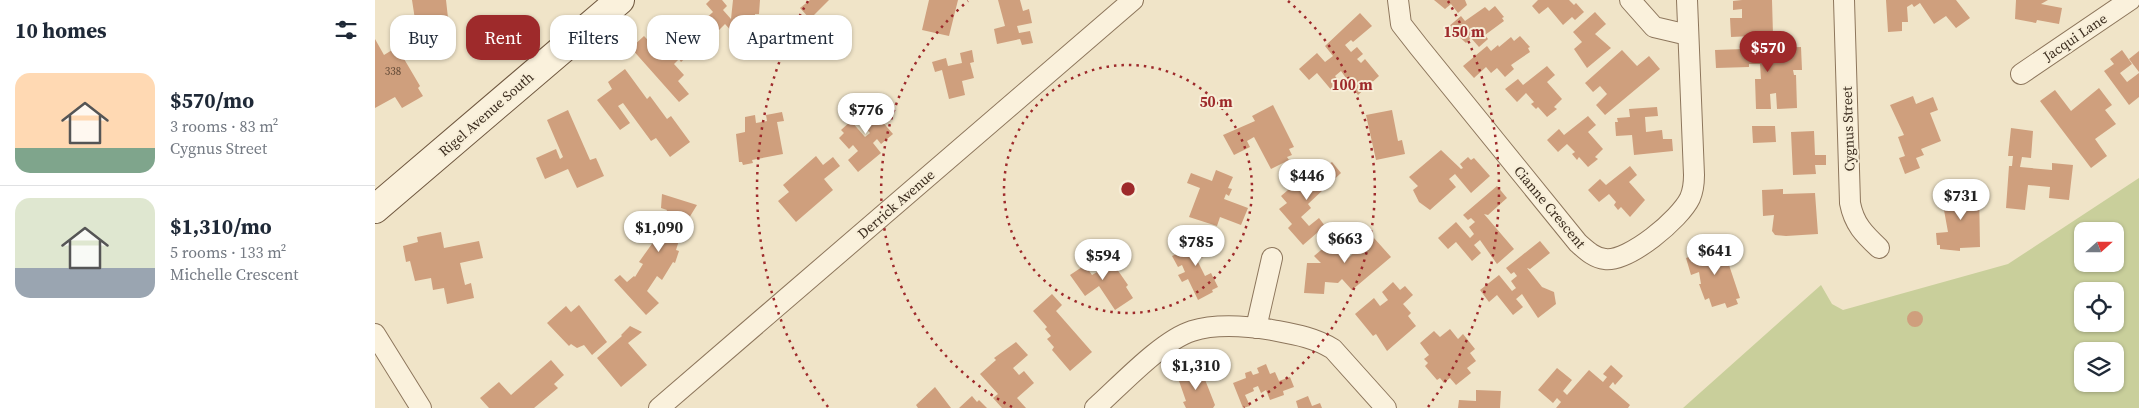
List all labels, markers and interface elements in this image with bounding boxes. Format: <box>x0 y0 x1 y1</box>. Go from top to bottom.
street label: Jacqui Lane <box>2038 8 2111 66</box>
chip: Buy <box>390 15 456 60</box>
chip: Rent <box>466 15 540 60</box>
chip: Filters <box>550 15 637 60</box>
chip: New <box>647 15 719 60</box>
chip: Apartment <box>729 15 852 60</box>
text: 10 homes <box>15 16 107 45</box>
icon: filters <box>332 16 360 44</box>
text: 150 m <box>1443 21 1485 42</box>
pin: $570 <box>1738 30 1798 73</box>
text: $570 <box>1751 36 1785 58</box>
house number: 338 <box>385 64 401 79</box>
street label: Rigel Avenue South <box>434 67 538 161</box>
text: 100 m <box>1331 74 1373 95</box>
text: $570/mo <box>170 86 254 115</box>
street label: Cygnus Street <box>1837 86 1859 172</box>
text: 50 m <box>1199 91 1233 112</box>
pin: $776 <box>836 92 896 135</box>
icon: home <box>55 93 115 153</box>
text: $776 <box>849 98 883 120</box>
text: 3 rooms · 83 m² <box>170 115 278 137</box>
text: Cygnus Street <box>170 137 267 159</box>
pin: $446 <box>1277 158 1337 201</box>
street label: Cianne Crescent <box>1509 161 1591 253</box>
text: $446 <box>1290 164 1324 186</box>
street label: Derrick Avenue <box>853 165 939 243</box>
pin: $731 <box>1931 178 1991 221</box>
centre of rings <box>1119 180 1137 198</box>
text: $731 <box>1944 184 1978 206</box>
pin: $1,090 <box>618 210 700 253</box>
text: $1,310/mo <box>170 212 272 241</box>
text: $1,090 <box>635 216 683 238</box>
icon: home <box>55 218 115 278</box>
pin: $663 <box>1315 222 1375 264</box>
north arrow <box>2074 222 2124 272</box>
map controls <box>2074 222 2124 392</box>
pin: $785 <box>1166 224 1226 267</box>
text: $663 <box>1328 227 1362 249</box>
text: $785 <box>1179 230 1213 252</box>
pin: $641 <box>1685 234 1745 276</box>
pin: $594 <box>1073 238 1133 281</box>
text: $641 <box>1698 239 1732 261</box>
text: 5 rooms · 133 m² <box>170 241 286 263</box>
text: $594 <box>1086 244 1120 266</box>
text: Michelle Crescent <box>170 263 298 285</box>
button: locate <box>2074 282 2124 332</box>
button: layers <box>2074 342 2124 392</box>
pin: $1,310 <box>1155 348 1237 391</box>
text: $1,310 <box>1172 354 1220 376</box>

